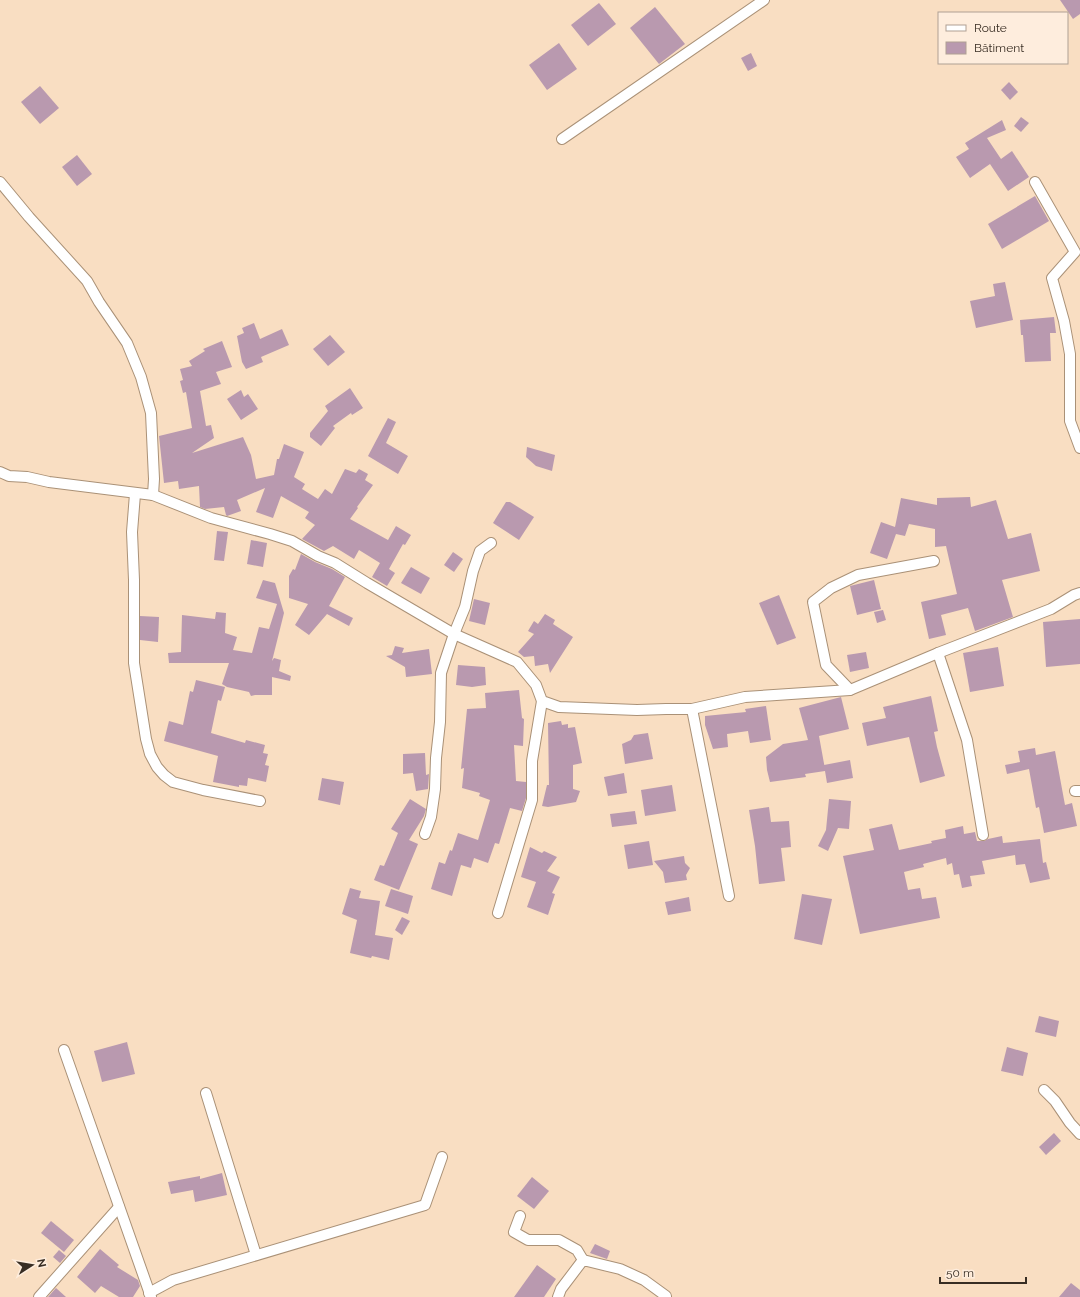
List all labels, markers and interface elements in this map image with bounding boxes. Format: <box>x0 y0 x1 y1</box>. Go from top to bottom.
legend <box>938 12 1068 64</box>
text: Route <box>974 21 1007 35</box>
text: Bâtiment <box>974 41 1024 55</box>
north arrow <box>12 1245 52 1285</box>
text: N <box>34 1258 49 1268</box>
scale bar <box>940 1259 1026 1285</box>
text: 50 m <box>946 1266 974 1280</box>

